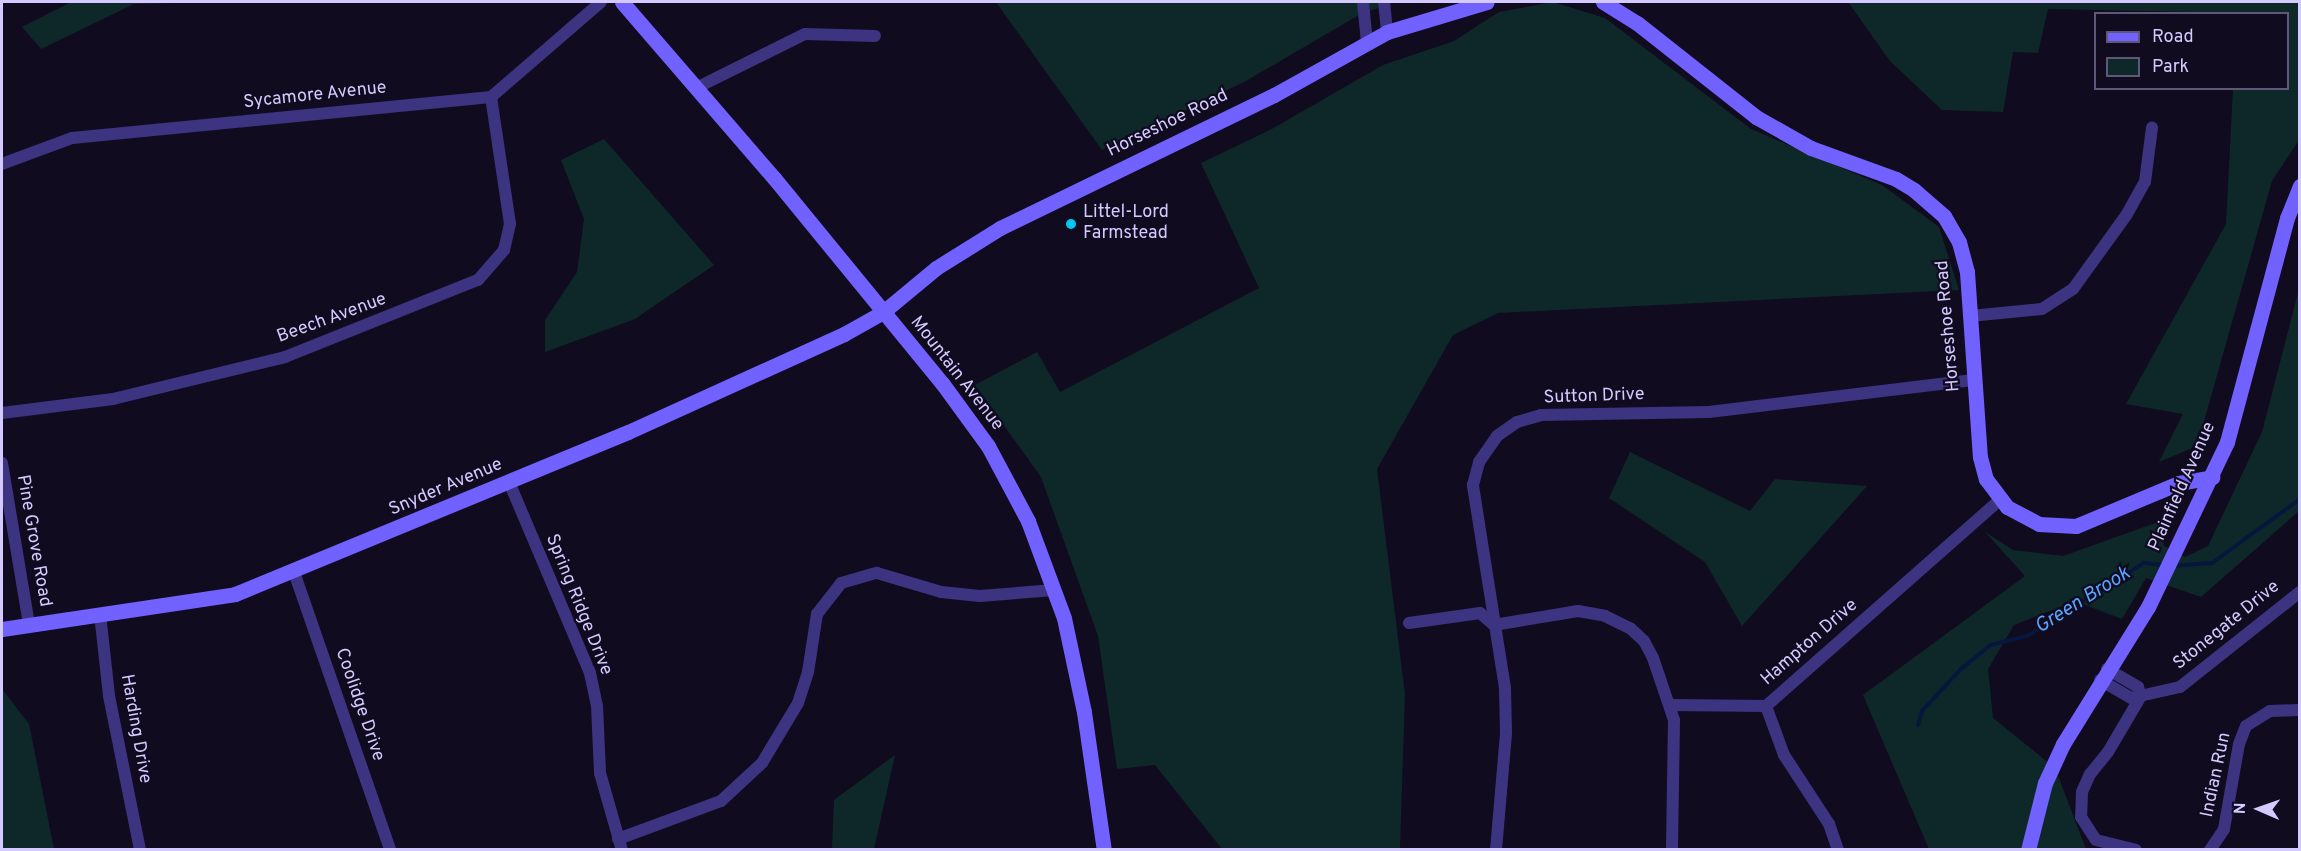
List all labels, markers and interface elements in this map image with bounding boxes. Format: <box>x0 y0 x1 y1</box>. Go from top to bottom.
legend <box>2094 12 2289 90</box>
text: Road <box>2152 26 2194 49</box>
text: Park <box>2152 56 2189 79</box>
street label: Sycamore Avenue <box>242 78 388 114</box>
street label: Horseshoe Road <box>1104 85 1232 163</box>
place label: Littel-Lord Farmstead <box>1083 203 1169 246</box>
marker: Littel-Lord Farmstead <box>1064 217 1078 231</box>
street label: Horseshoe Road <box>1932 259 1966 393</box>
street label: Beech Avenue <box>274 289 390 349</box>
street label: Mountain Avenue <box>904 312 1008 436</box>
street label: Sutton Drive <box>1543 384 1645 410</box>
street label: Plainfield Avenue <box>2145 419 2221 555</box>
street label: Snyder Avenue <box>386 454 506 522</box>
street label: Pine Grove Road <box>11 473 55 609</box>
street label: Spring Ridge Drive <box>540 531 616 679</box>
water label: Green Brook <box>2031 562 2135 640</box>
street label: Stonegate Drive <box>2170 577 2284 675</box>
street label: Hampton Drive <box>1757 595 1863 691</box>
street label: Coolidge Drive <box>330 646 388 764</box>
street label: Harding Drive <box>115 673 155 785</box>
street label: Indian Run <box>2197 731 2237 819</box>
north arrow <box>2229 779 2289 839</box>
text: N <box>2231 802 2251 814</box>

